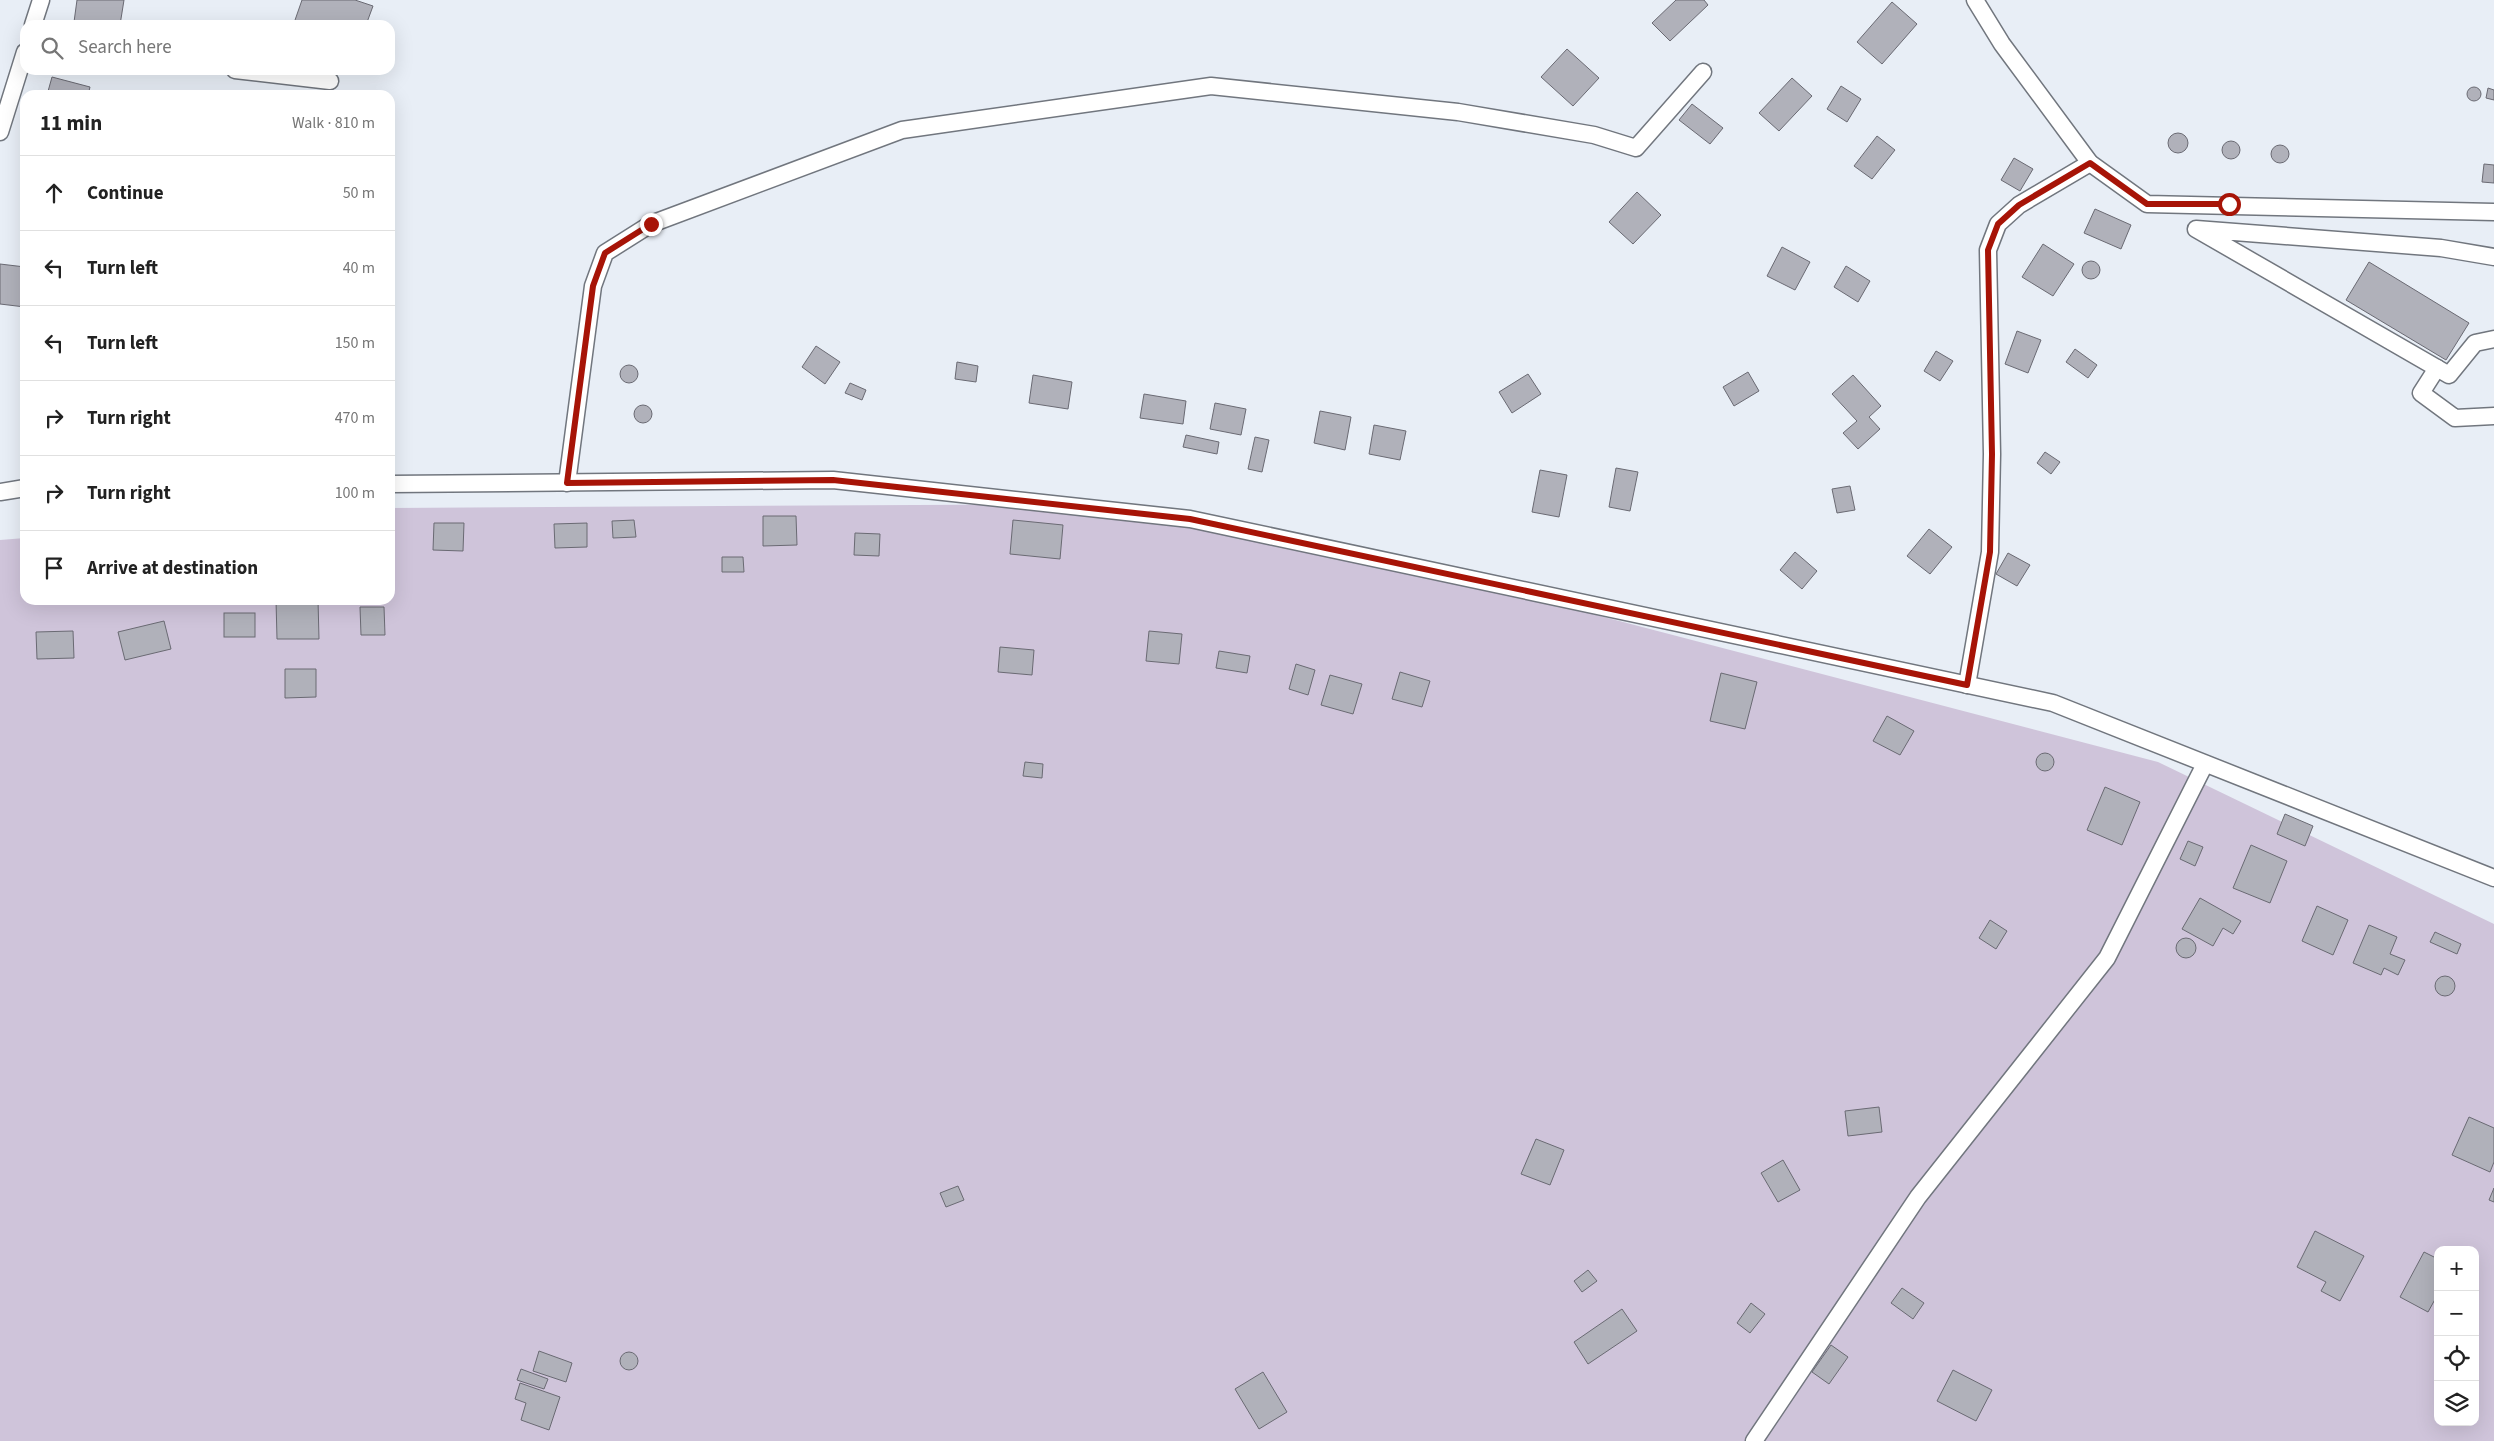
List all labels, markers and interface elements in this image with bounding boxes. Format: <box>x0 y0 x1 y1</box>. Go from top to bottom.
search box <box>20 20 395 75</box>
icon: search <box>38 34 66 62</box>
text: Search here <box>78 34 172 61</box>
text: 11 min <box>40 108 102 138</box>
text: Walk · 810 m <box>292 112 375 134</box>
icon: ahead <box>40 179 68 207</box>
text: Continue <box>87 180 164 207</box>
text: 50 m <box>343 182 375 204</box>
route start <box>2218 193 2241 216</box>
route end <box>640 213 663 236</box>
icon: left <box>40 254 68 282</box>
text: Turn left <box>87 255 158 282</box>
text: 40 m <box>343 257 375 279</box>
icon: left <box>40 329 68 357</box>
text: Turn left <box>87 330 158 357</box>
text: 150 m <box>335 332 375 354</box>
icon: right <box>40 404 68 432</box>
text: Turn right <box>87 405 171 432</box>
text: 470 m <box>335 407 375 429</box>
icon: right <box>40 479 68 507</box>
text: Turn right <box>87 480 171 507</box>
text: 100 m <box>335 482 375 504</box>
icon: arrive <box>40 554 68 582</box>
text: Arrive at destination <box>87 555 258 582</box>
map controls <box>2434 1246 2479 1426</box>
button: + <box>2434 1246 2479 1291</box>
button: − <box>2434 1291 2479 1336</box>
button: locate <box>2434 1336 2479 1381</box>
button: layers <box>2434 1381 2479 1426</box>

